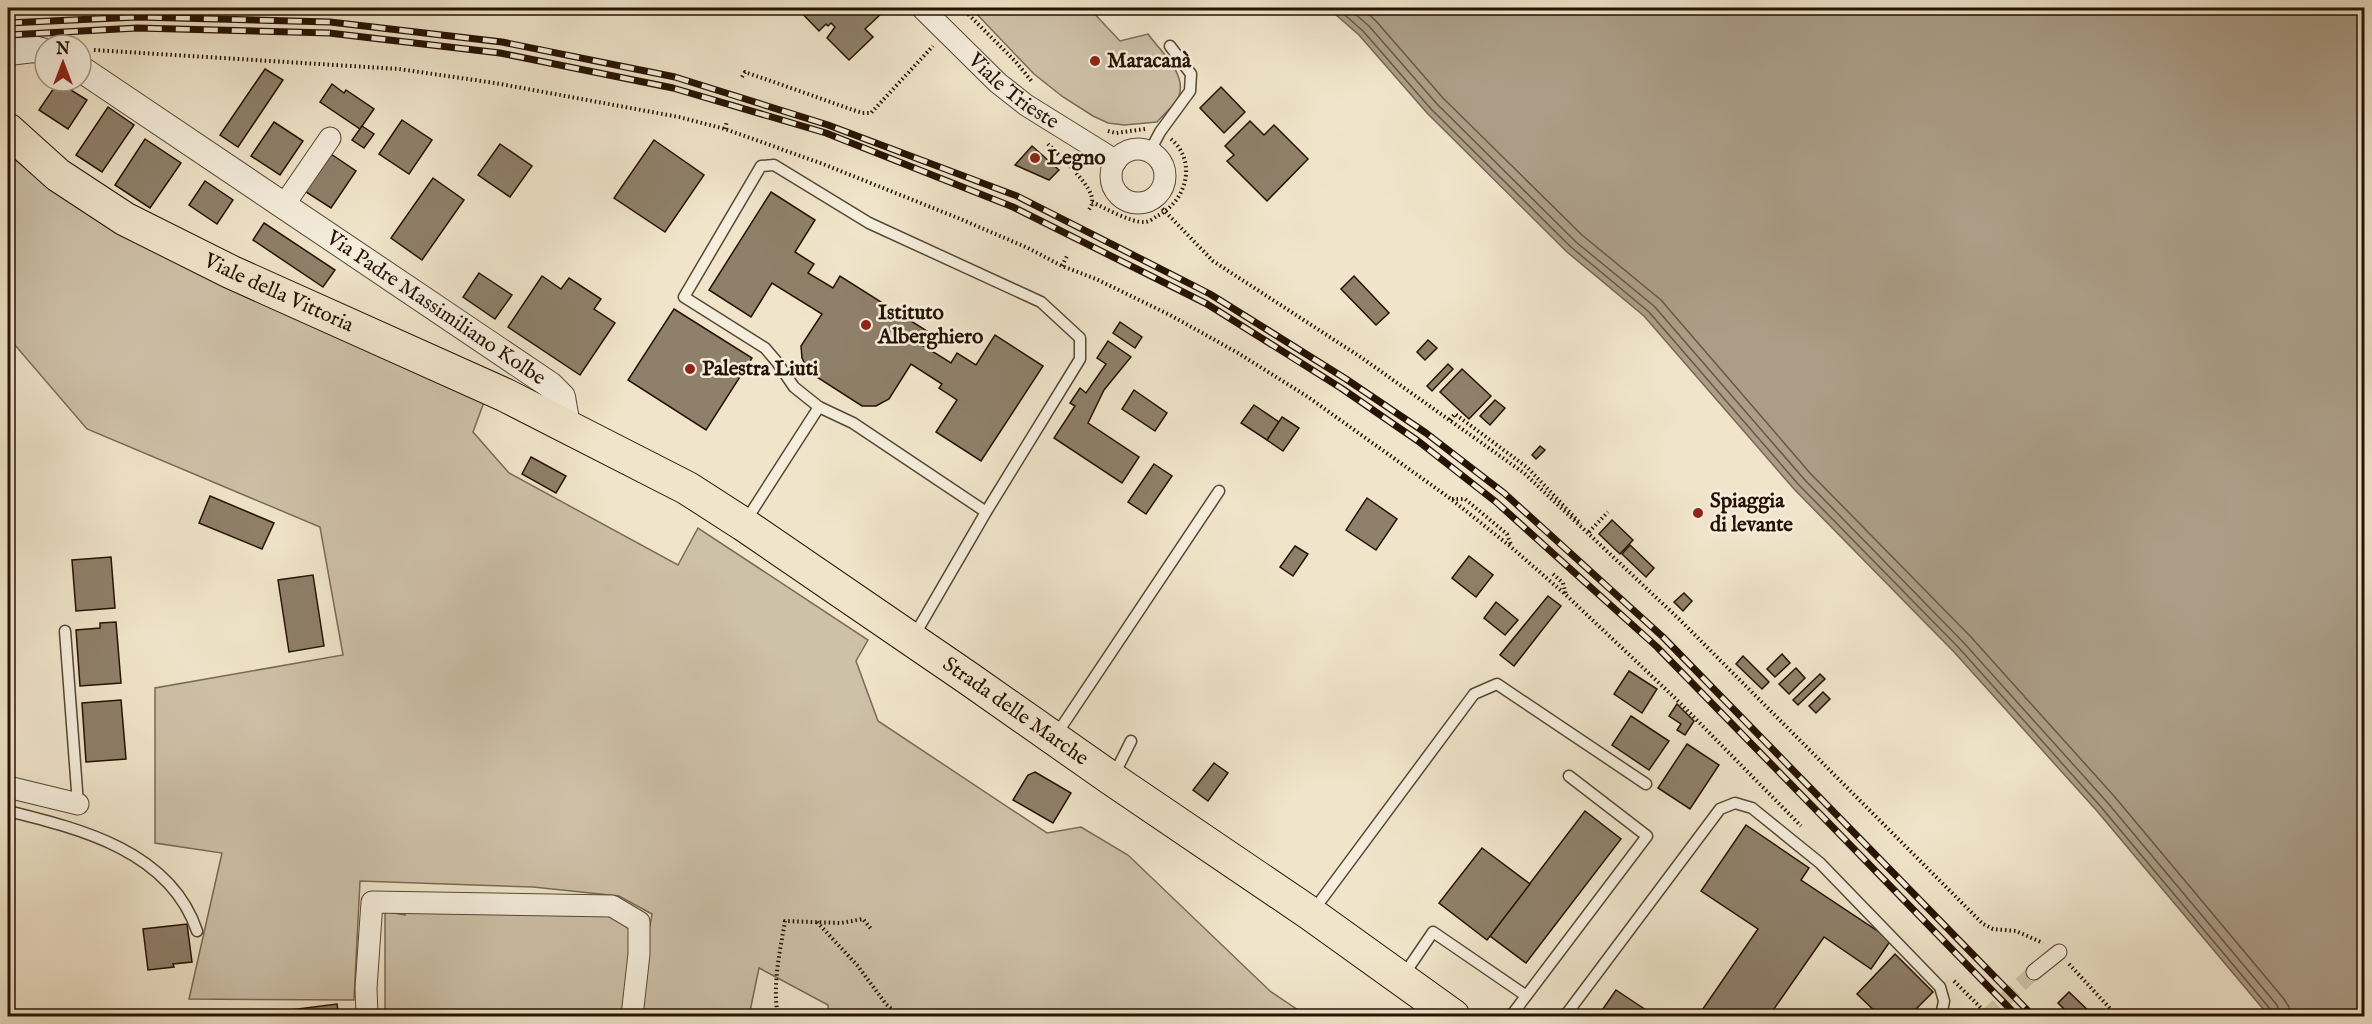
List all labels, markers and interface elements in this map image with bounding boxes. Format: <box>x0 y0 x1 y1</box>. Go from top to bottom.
north arrow <box>33 33 93 93</box>
text: N <box>55 40 70 60</box>
street label: Viale Trieste <box>961 46 1064 136</box>
place label: Maracanà <box>1107 48 1192 75</box>
marker: Maracanà <box>1088 54 1102 68</box>
place label: Legno <box>1047 145 1106 172</box>
marker: Legno <box>1028 151 1042 165</box>
street label: Via Padre Massimiliano Kolbe <box>320 224 551 392</box>
street label: Viale della Vittoria <box>198 247 359 339</box>
place label: Istituto Alberghiero <box>877 300 984 351</box>
marker: Istituto Alberghiero <box>859 318 873 332</box>
place label: Palestra Liuti <box>702 356 819 383</box>
marker: Palestra Liuti <box>683 362 697 376</box>
place label: Spiaggia di levante <box>1710 488 1793 539</box>
marker: Spiaggia di levante <box>1691 506 1705 520</box>
street label: Strada delle Marche <box>937 651 1094 772</box>

